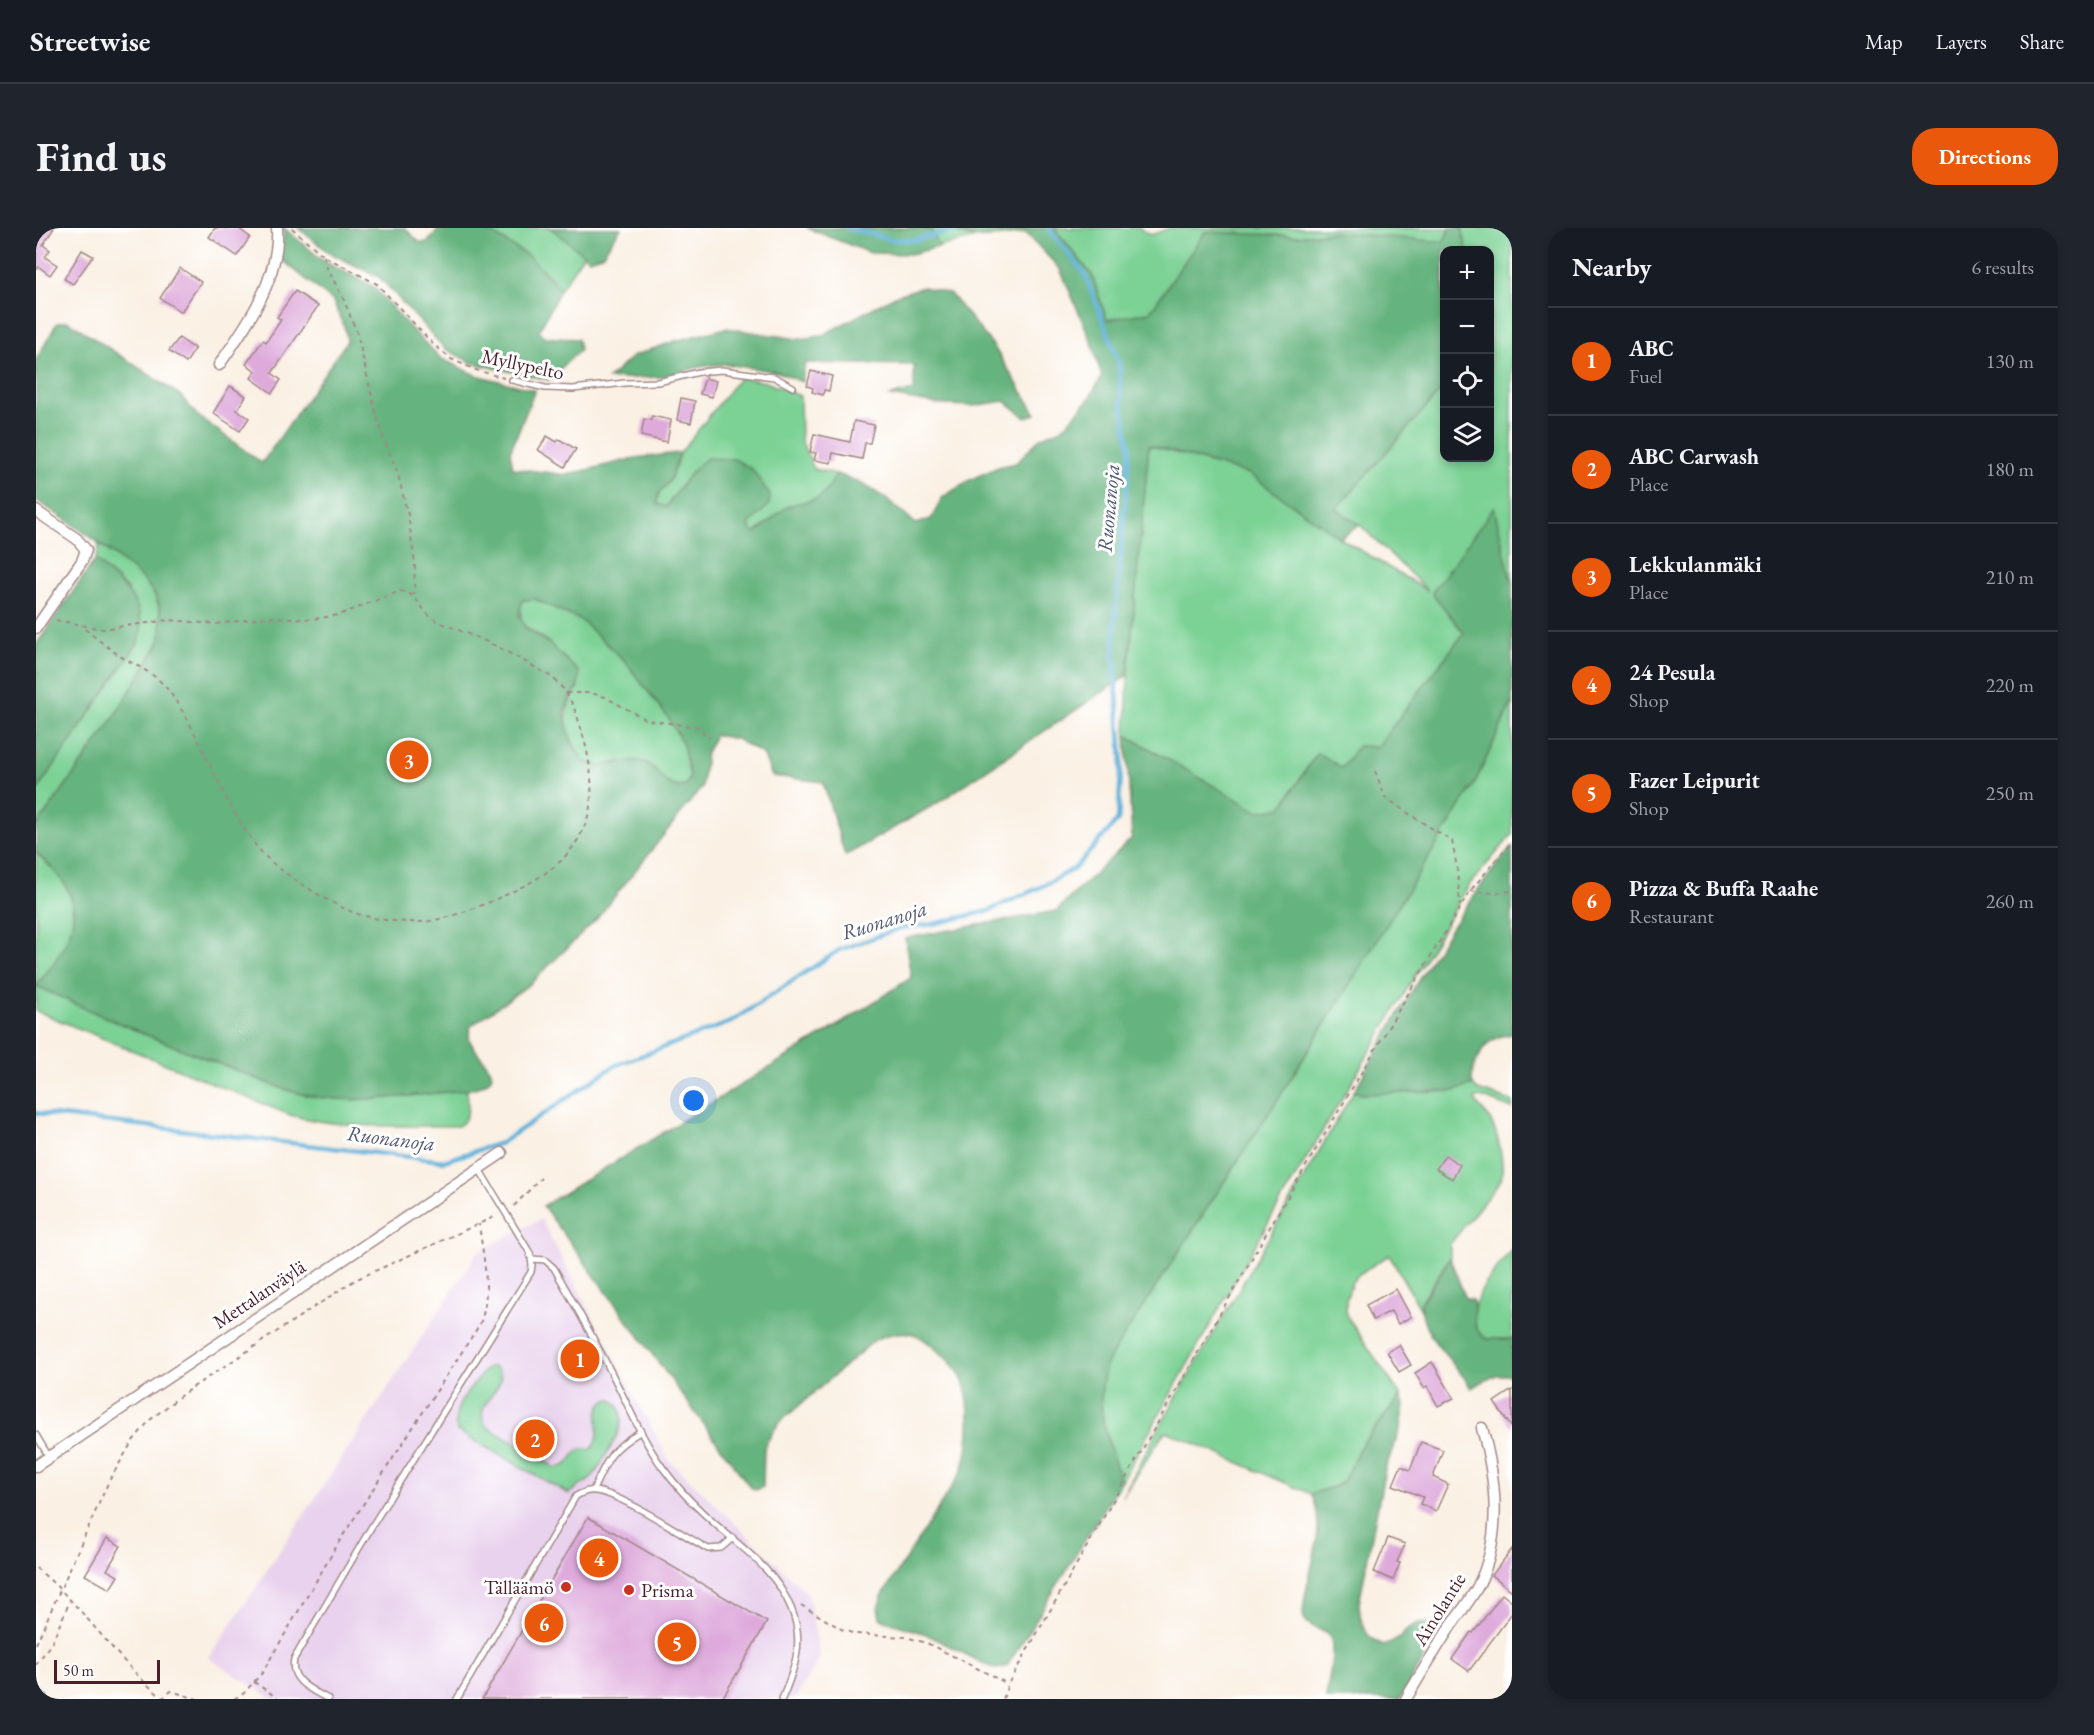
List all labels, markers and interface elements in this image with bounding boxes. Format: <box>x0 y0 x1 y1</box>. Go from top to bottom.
text: Streetwise <box>30 23 150 59</box>
text: Map <box>1865 28 1903 55</box>
text: Layers <box>1936 28 1987 55</box>
text: Share <box>2020 28 2064 55</box>
button: Directions <box>1912 128 2058 185</box>
text: Find us <box>36 129 167 184</box>
map controls <box>1440 246 1494 462</box>
button: + <box>1440 246 1494 300</box>
text: Nearby <box>1572 250 1652 284</box>
text: 6 results <box>1971 254 2034 280</box>
button: − <box>1440 300 1494 354</box>
text: ABC <box>1629 334 1674 363</box>
street label: Myllypelto <box>479 343 567 385</box>
text: 1 <box>1586 348 1597 374</box>
text: 130 m <box>1986 348 2034 374</box>
button: locate <box>1440 354 1494 408</box>
text: Fuel <box>1629 363 1662 389</box>
button: layers <box>1440 408 1494 462</box>
text: ABC Carwash <box>1629 442 1759 471</box>
text: 2 <box>1586 456 1597 482</box>
text: 180 m <box>1986 456 2034 482</box>
water label: Ruonanoja <box>1091 463 1125 553</box>
text: Place <box>1629 471 1668 497</box>
text: Lekkulanmäki <box>1629 550 1762 579</box>
text: 3 <box>1586 564 1597 590</box>
text: 210 m <box>1986 564 2034 590</box>
text: Place <box>1629 579 1668 605</box>
text: 24 Pesula <box>1629 658 1715 687</box>
text: 4 <box>1586 672 1597 698</box>
text: 220 m <box>1986 672 2034 698</box>
text: Shop <box>1629 687 1669 713</box>
pin: 3 <box>390 738 428 782</box>
text: Fazer Leipurit <box>1629 766 1760 795</box>
text: 5 <box>1586 780 1597 806</box>
text: 250 m <box>1986 780 2034 806</box>
text: Shop <box>1629 795 1669 821</box>
text: Pizza & Buffa Raahe <box>1629 874 1818 903</box>
text: 6 <box>1586 888 1597 914</box>
text: 260 m <box>1986 888 2034 914</box>
water label: Ruonanoja <box>838 894 930 946</box>
text: Restaurant <box>1629 903 1714 929</box>
your location <box>679 1086 708 1115</box>
water label: Ruonanoja <box>345 1119 437 1157</box>
street label: Mettalanväylä <box>208 1253 310 1335</box>
pin: 1 <box>560 1336 600 1382</box>
pin: 2 <box>516 1416 554 1462</box>
pin: 4 <box>580 1536 618 1580</box>
street label: Ainolantie <box>1406 1568 1472 1651</box>
place label: Tälläämö <box>484 1574 554 1600</box>
place label: Prisma <box>641 1577 694 1603</box>
marker: Tälläämö <box>559 1580 573 1594</box>
marker: Prisma <box>622 1583 636 1597</box>
pin: 6 <box>524 1600 564 1646</box>
pin: 5 <box>658 1620 696 1664</box>
scale bar <box>54 1657 160 1684</box>
text: 50 m <box>63 1660 94 1681</box>

